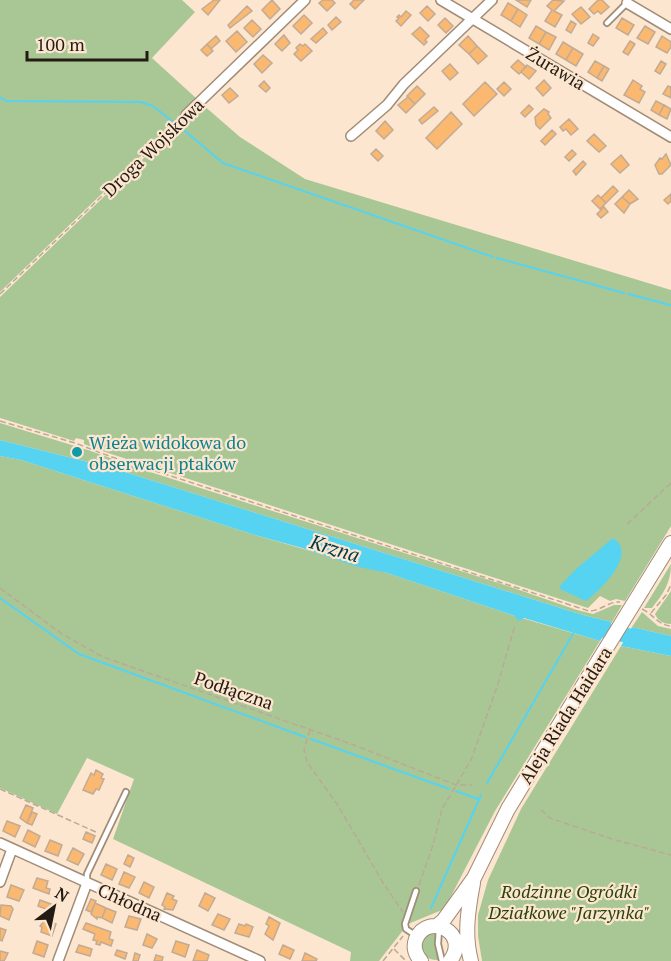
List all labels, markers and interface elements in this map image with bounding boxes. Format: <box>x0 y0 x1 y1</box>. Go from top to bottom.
scale bar <box>27 24 147 62</box>
text: 100 m <box>36 32 85 56</box>
street label: Żurawia <box>522 41 590 95</box>
street label: Droga Wojskowa <box>97 92 209 202</box>
place label: Wieża widokowa do obserwacji ptaków <box>89 430 246 475</box>
marker: Wieża widokowa do obserwacji ptaków <box>70 445 84 459</box>
water label: Krzna <box>306 527 363 568</box>
street label: Aleja Riada Haidara <box>513 642 617 788</box>
street label: Podłączna <box>191 665 277 715</box>
north arrow <box>24 877 84 937</box>
street label: Chłodna <box>94 877 166 927</box>
park label: Rodzinne Ogródki Działkowe "Jarzynka" <box>487 879 650 924</box>
text: N <box>51 882 73 907</box>

